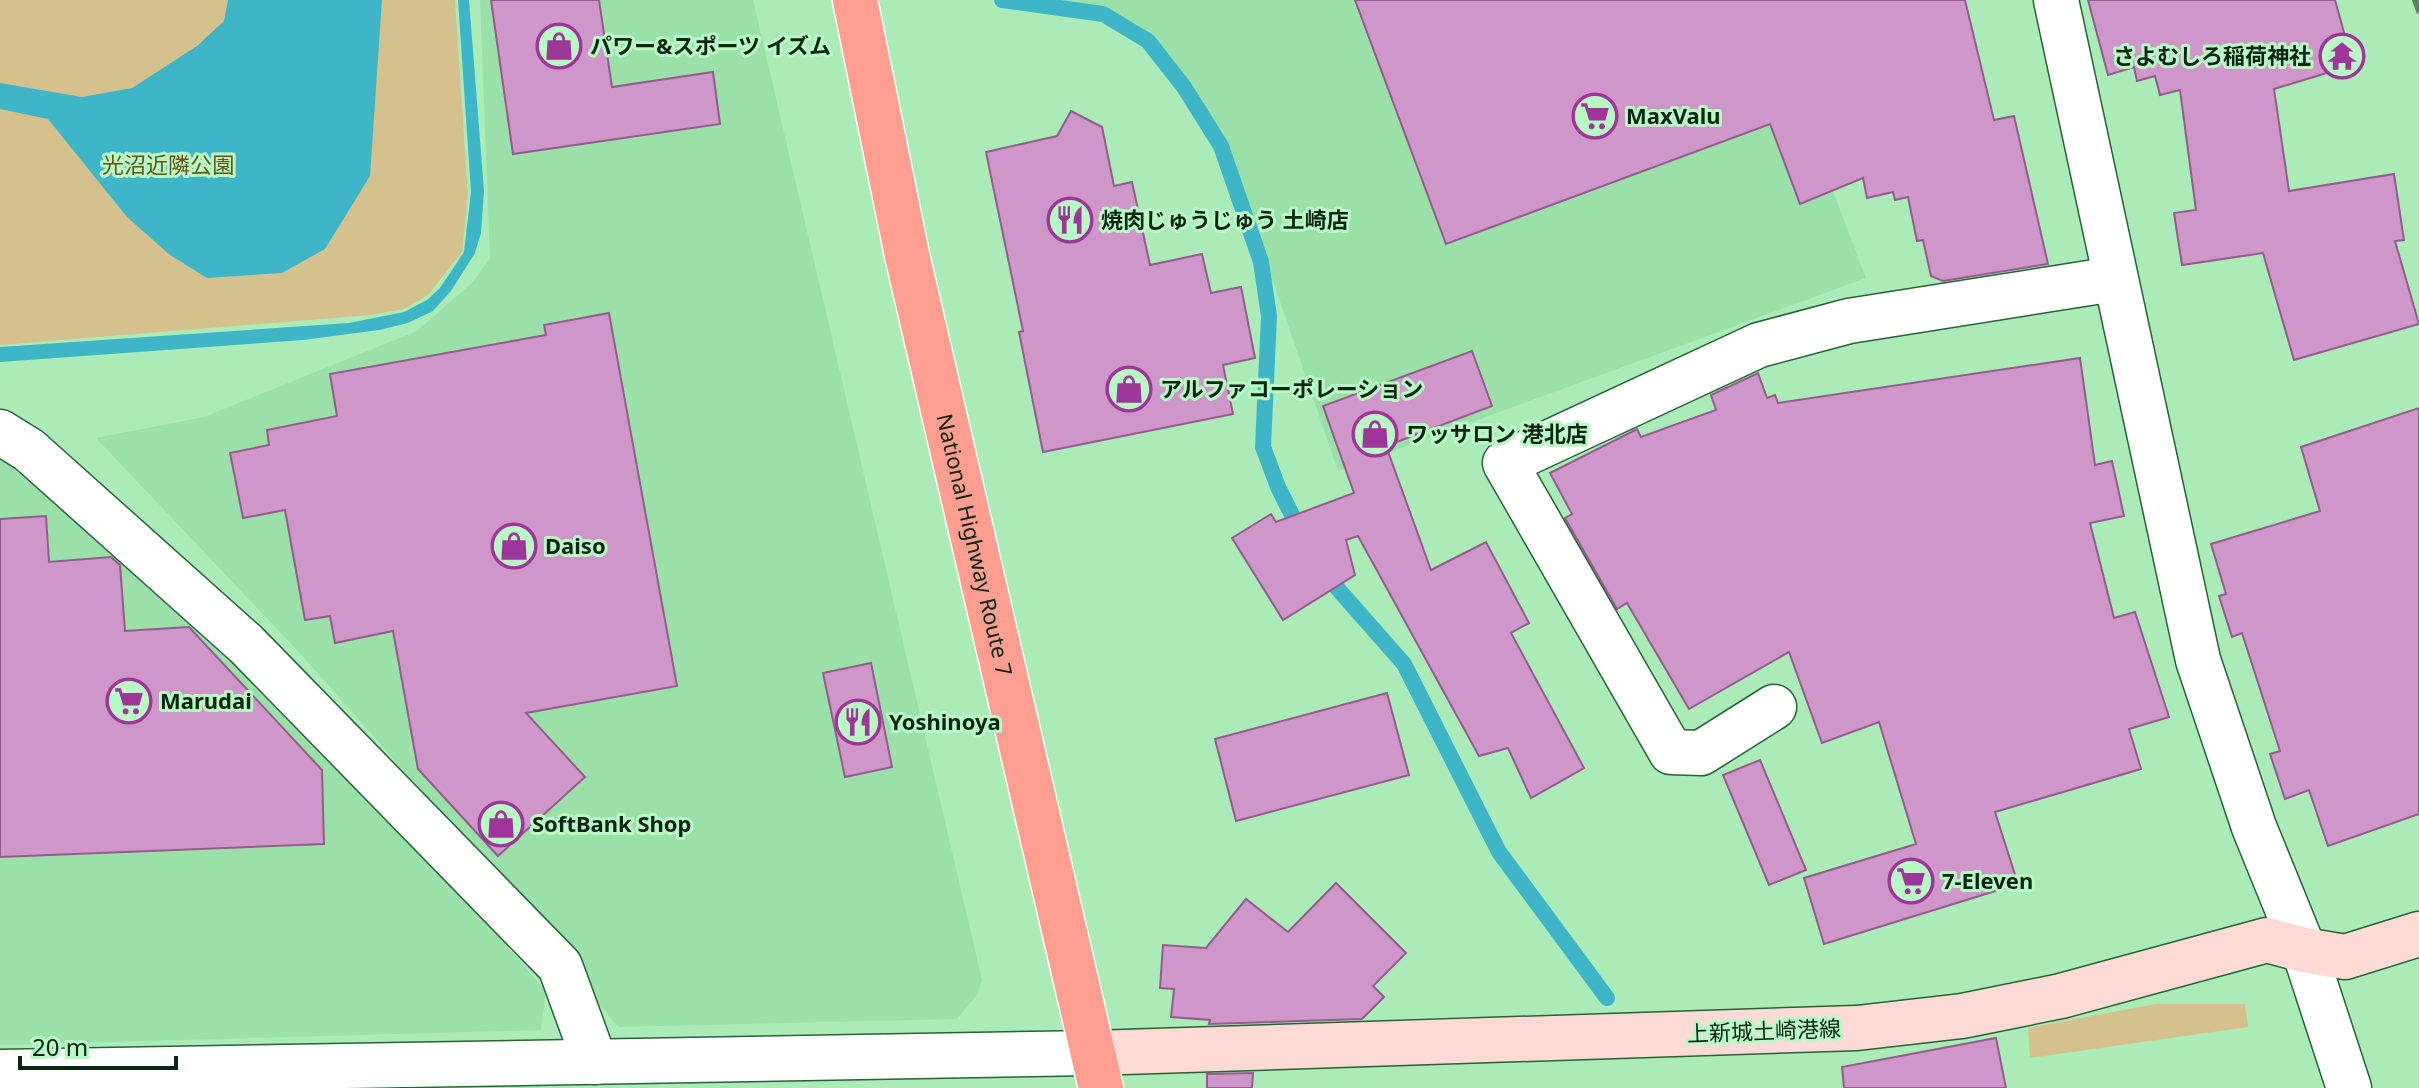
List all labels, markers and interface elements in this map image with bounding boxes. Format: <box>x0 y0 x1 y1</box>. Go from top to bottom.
shop icon: パワー&スポーツ イズム <box>535 22 583 70</box>
place label: パワー&スポーツ イズム <box>590 30 831 60</box>
temple icon: さよむしろ稲荷神社 <box>2318 32 2366 80</box>
place label: さよむしろ稲荷神社 <box>2113 40 2311 70</box>
supermarket icon: MaxValu <box>1571 92 1619 140</box>
place label: MaxValu <box>1626 100 1721 130</box>
park label: 光沼近隣公園 <box>102 149 234 179</box>
restaurant icon: 焼肉じゅうじゅう 土崎店 <box>1046 196 1094 244</box>
place label: 焼肉じゅうじゅう 土崎店 <box>1101 204 1349 234</box>
shop icon: アルファコーポレーション <box>1105 365 1153 413</box>
place label: アルファコーポレーション <box>1160 373 1423 403</box>
shop icon: ワッサロン 港北店 <box>1351 410 1399 458</box>
street label: National Highway Route 7 <box>930 411 1021 679</box>
place label: ワッサロン 港北店 <box>1406 418 1588 448</box>
shop icon: Daiso <box>490 522 538 570</box>
place label: Daiso <box>545 530 606 560</box>
supermarket icon: Marudai <box>105 677 153 725</box>
place label: Marudai <box>160 685 252 715</box>
restaurant icon: Yoshinoya <box>834 698 882 746</box>
place label: Yoshinoya <box>889 706 1001 736</box>
shop icon: SoftBank Shop <box>477 800 525 848</box>
place label: SoftBank Shop <box>532 808 691 838</box>
supermarket icon: 7-Eleven <box>1887 857 1935 905</box>
place label: 7-Eleven <box>1942 865 2033 895</box>
street label: 上新城土崎港線 <box>1686 1012 1841 1048</box>
scale bar <box>20 1020 176 1070</box>
text: 20 m <box>32 1030 88 1063</box>

